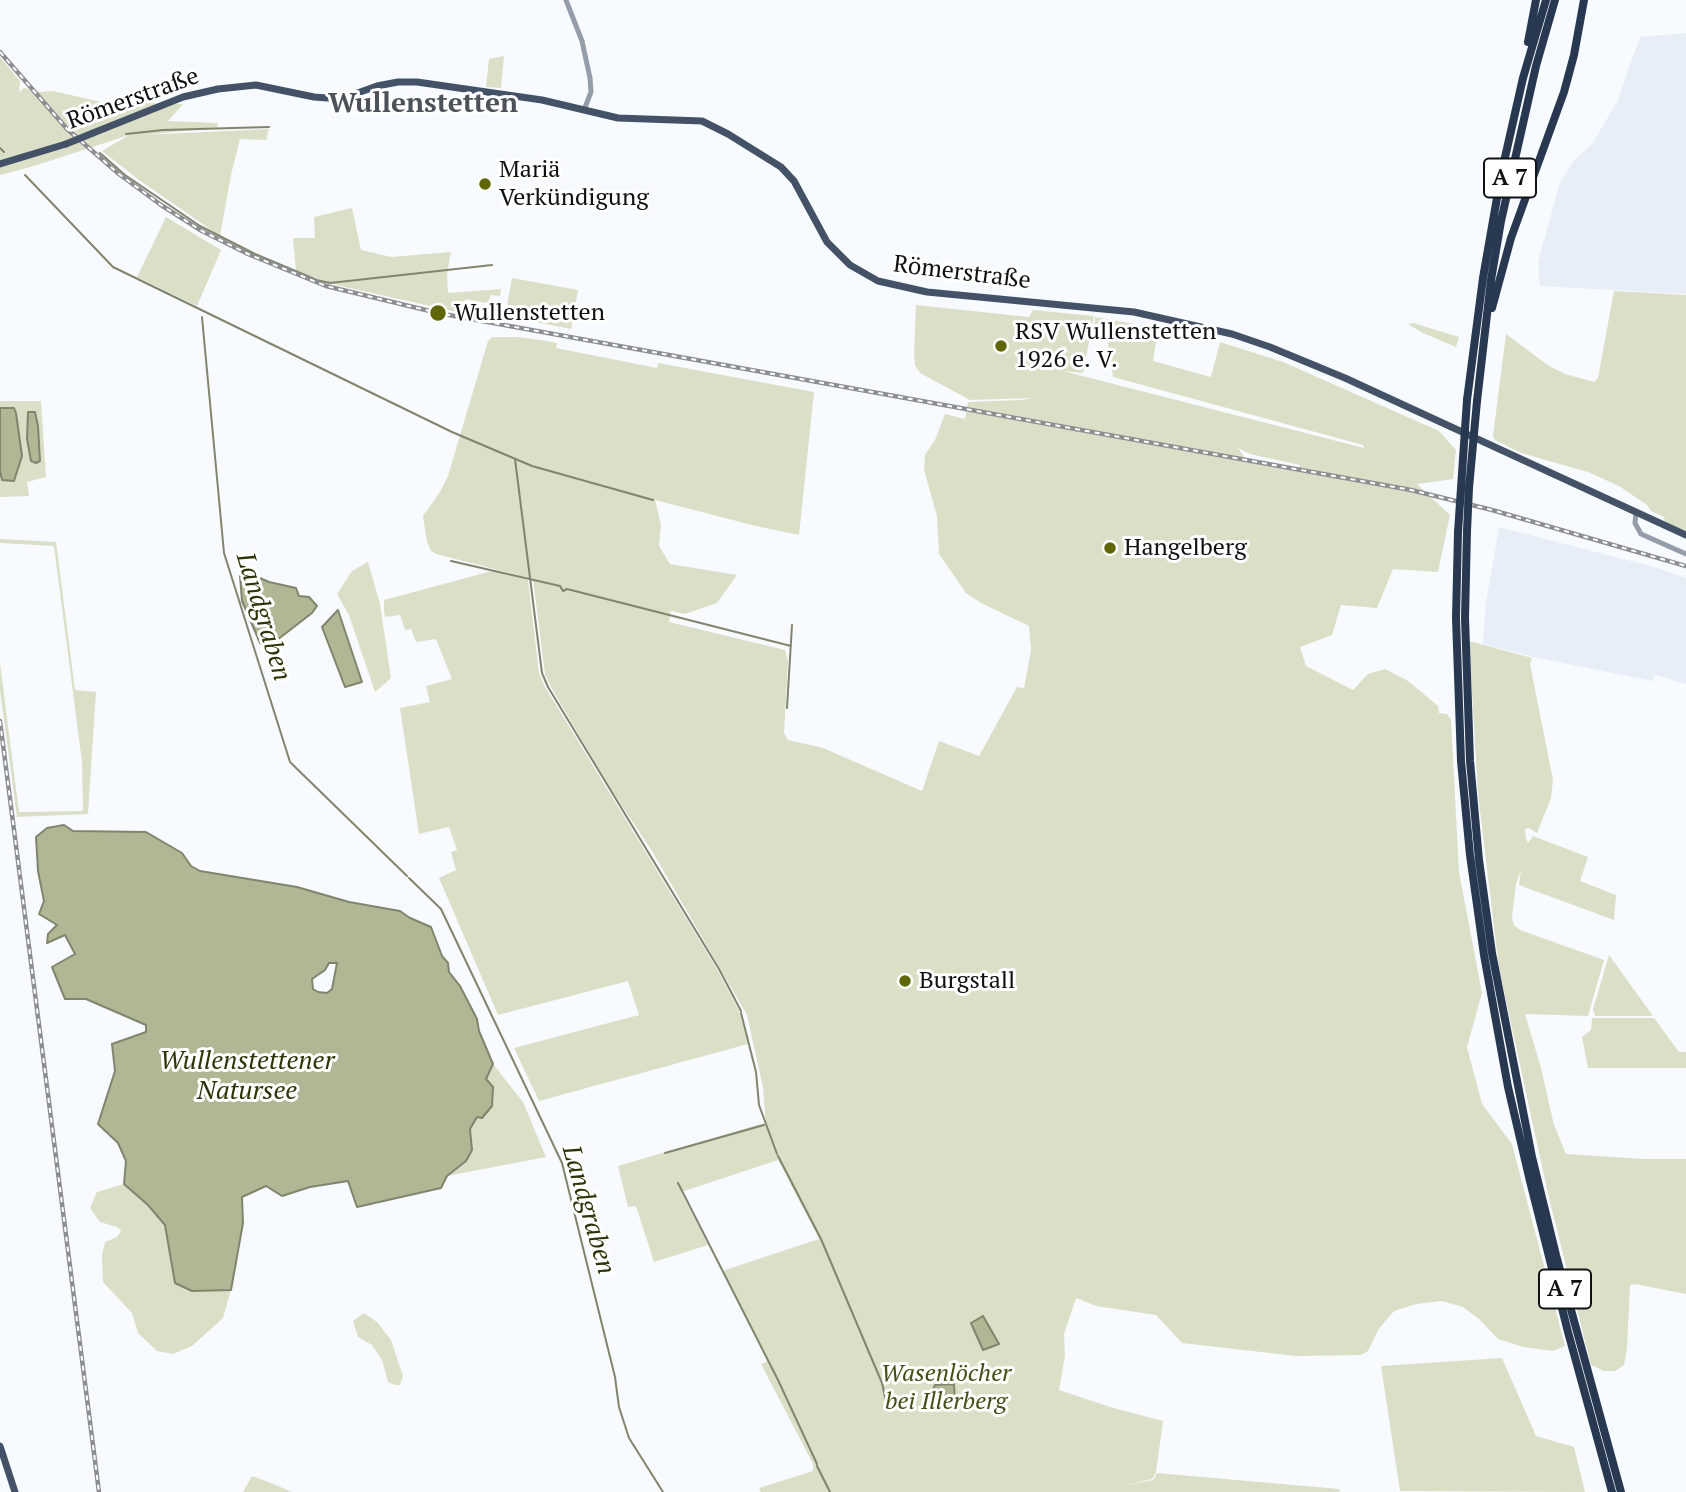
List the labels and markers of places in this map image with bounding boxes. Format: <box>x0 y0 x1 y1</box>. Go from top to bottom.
place label: Mariä Verkündigung <box>499 156 649 212</box>
marker: Mariä Verkündigung <box>477 176 493 192</box>
place label: Wullenstetten <box>454 299 605 327</box>
marker: Wullenstetten <box>428 303 448 323</box>
place label: RSV Wullenstetten 1926 e. V. <box>1015 318 1216 374</box>
marker: RSV Wullenstetten 1926 e. V. <box>993 338 1009 354</box>
place label: Hangelberg <box>1124 534 1247 562</box>
marker: Hangelberg <box>1102 540 1118 556</box>
place label: Burgstall <box>919 967 1015 995</box>
marker: Burgstall <box>897 973 913 989</box>

